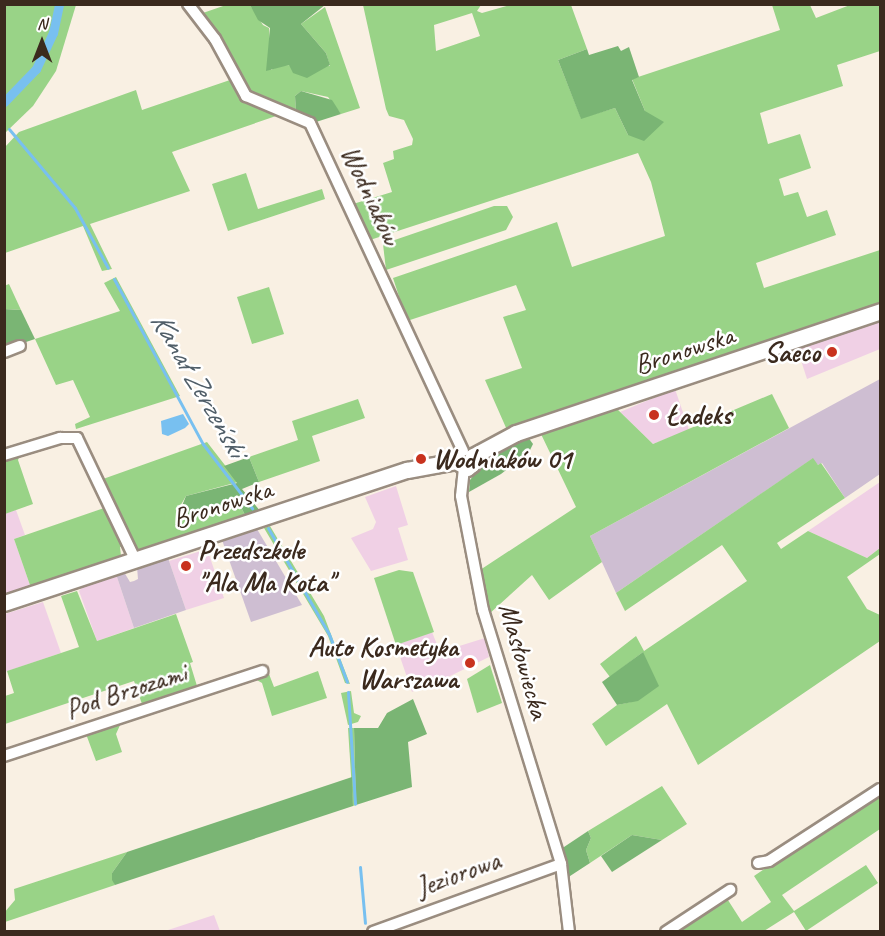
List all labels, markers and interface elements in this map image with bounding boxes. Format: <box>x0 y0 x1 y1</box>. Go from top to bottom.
north arrow <box>12 12 72 72</box>
text: N <box>37 14 47 34</box>
street label: Wodniaków <box>334 140 408 250</box>
water label: Kanał Zerzeński <box>143 305 255 463</box>
street label: Bronowska <box>630 318 738 382</box>
place label: Saeco <box>764 335 820 369</box>
marker: Saeco <box>825 345 839 359</box>
place label: Ładeks <box>666 398 731 432</box>
marker: Ładeks <box>647 408 661 422</box>
place label: Wodniaków 01 <box>433 442 571 476</box>
marker: Wodniaków 01 <box>414 452 428 466</box>
street label: Bronowska <box>168 472 276 536</box>
place label: Przedszkole "Ala Ma Kota" <box>198 533 333 599</box>
marker: Przedszkole "Ala Ma Kota" <box>179 559 193 573</box>
street label: Masłowiecka <box>491 599 557 723</box>
place label: Auto Kosmetyka Warszawa <box>307 630 458 696</box>
street label: Pod Brzozami <box>62 656 190 726</box>
marker: Auto Kosmetyka Warszawa <box>463 656 477 670</box>
street label: Jeziorowa <box>411 843 505 905</box>

